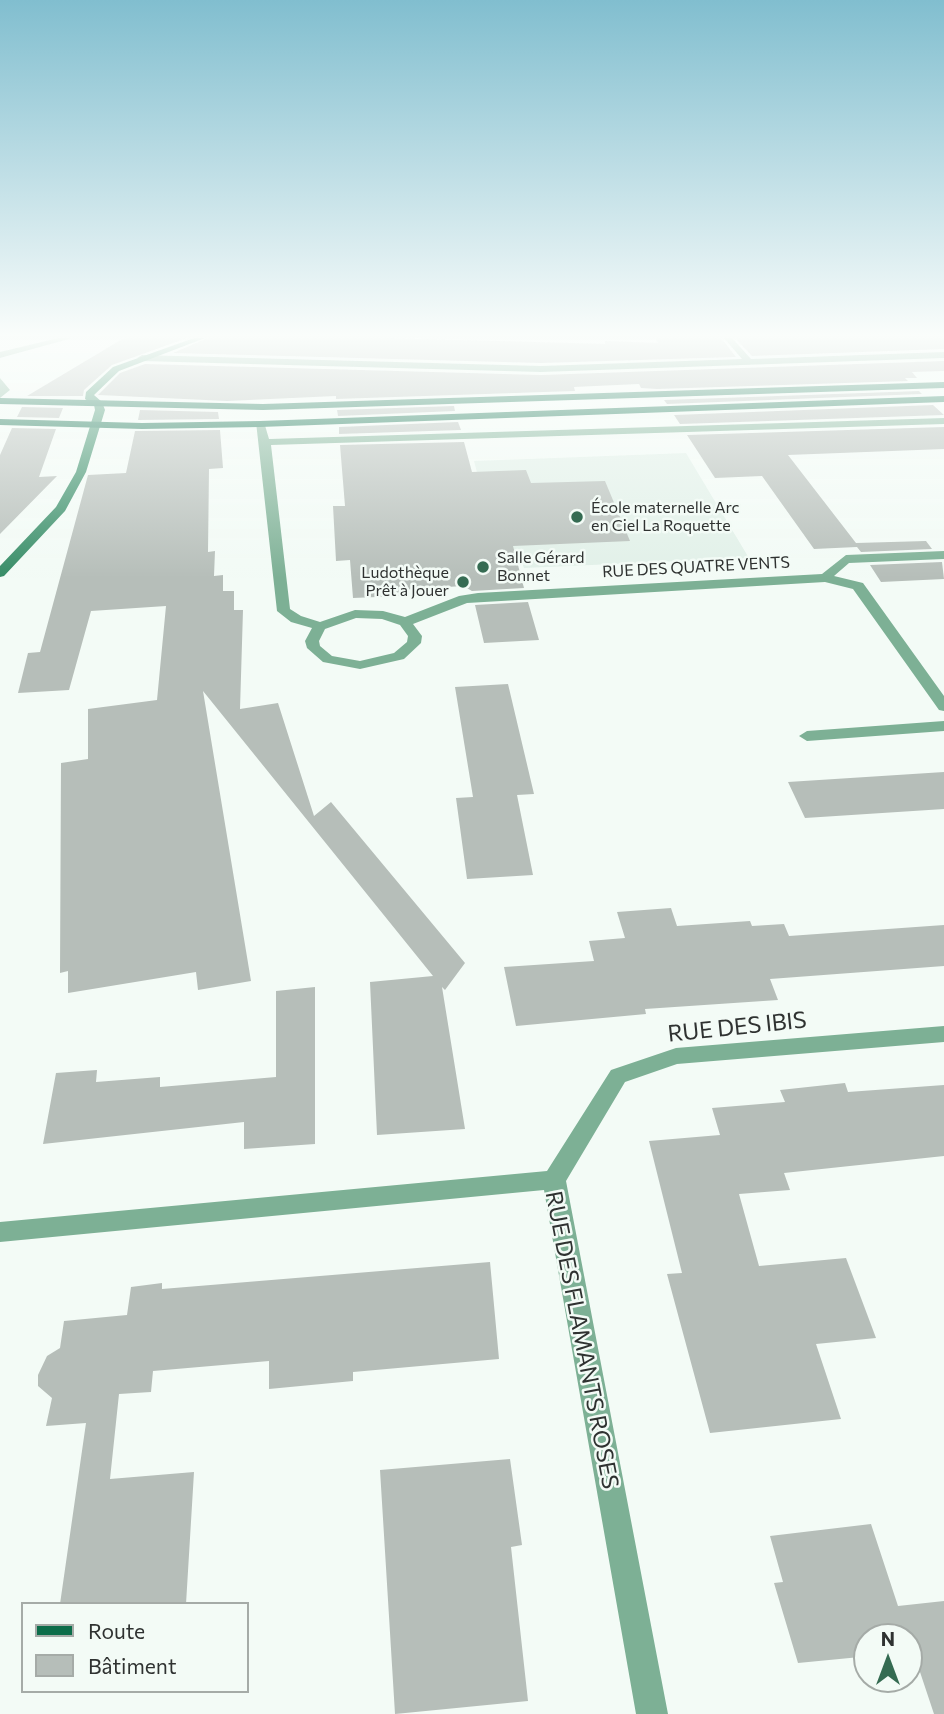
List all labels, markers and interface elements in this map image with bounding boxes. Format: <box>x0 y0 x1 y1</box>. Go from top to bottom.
place label: École maternelle Arc en Ciel La Roquette <box>591 498 739 536</box>
marker: École maternelle Arc en Ciel La Roquette <box>569 509 585 525</box>
place label: Salle Gérard Bonnet <box>497 548 585 586</box>
street label: RUE DES QUATRE VENTS <box>602 552 790 582</box>
marker: Salle Gérard Bonnet <box>475 559 491 575</box>
place label: Ludothèque Prêt à Jouer <box>361 563 449 601</box>
marker: Ludothèque Prêt à Jouer <box>455 574 471 590</box>
street label: RUE DES IBIS <box>666 1006 808 1048</box>
street label: RUE DES FLAMANTS ROSES <box>540 1189 624 1491</box>
legend <box>21 1602 248 1693</box>
text: Route <box>88 1618 145 1643</box>
north arrow <box>853 1623 923 1693</box>
text: N <box>881 1627 895 1650</box>
text: Bâtiment <box>88 1653 177 1678</box>

